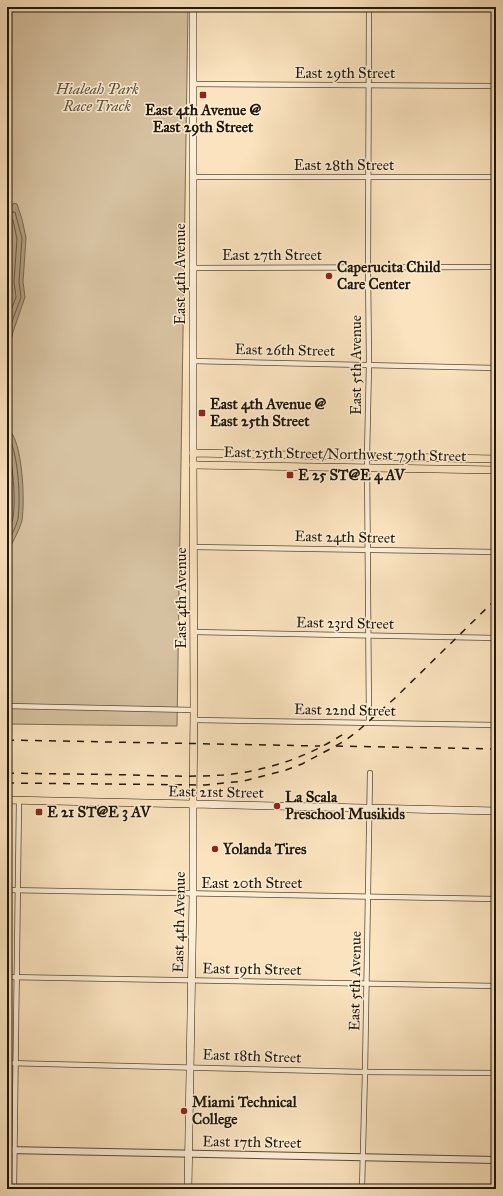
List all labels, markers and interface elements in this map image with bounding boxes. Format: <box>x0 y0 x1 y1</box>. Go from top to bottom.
street label: East 29th Street <box>295 64 396 82</box>
park label: Hialeah Park Race Track <box>54 80 139 115</box>
marker: East 4th Avenue @ East 29th Street <box>198 90 208 100</box>
place label: East 4th Avenue @ East 29th Street <box>145 101 262 137</box>
street label: East 28th Street <box>294 156 395 174</box>
street label: East 4th Avenue <box>171 223 189 325</box>
street label: East 27th Street <box>222 246 323 264</box>
place label: Caperucita Child Care Center <box>337 258 441 293</box>
marker: Caperucita Child Care Center <box>324 271 334 281</box>
street label: East 5th Avenue <box>347 315 365 415</box>
street label: East 26th Street <box>235 340 336 360</box>
place label: East 4th Avenue @ East 25th Street <box>210 395 327 430</box>
marker: East 4th Avenue @ East 25th Street <box>197 408 207 418</box>
street label: East 25th Street/Northwest 79th Street <box>223 443 467 465</box>
place label: E 25 ST@E 4 AV <box>298 466 406 485</box>
marker: E 25 ST@E 4 AV <box>285 470 295 480</box>
street label: East 24th Street <box>294 527 396 547</box>
street label: East 4th Avenue <box>172 547 190 649</box>
street label: East 23rd Street <box>296 613 395 633</box>
street label: East 22nd Street <box>294 700 397 720</box>
street label: East 21st Street <box>168 782 265 802</box>
place label: La Scala Preschool Musikids <box>285 788 405 823</box>
marker: La Scala Preschool Musikids <box>272 801 282 811</box>
place label: E 21 ST@E 3 AV <box>47 803 152 822</box>
marker: E 21 ST@E 3 AV <box>34 807 44 817</box>
place label: Yolanda Tires <box>222 840 307 858</box>
marker: Yolanda Tires <box>210 844 220 854</box>
street label: East 4th Avenue <box>169 871 189 973</box>
street label: East 20th Street <box>201 874 303 892</box>
street label: East 5th Avenue <box>345 931 365 1031</box>
street label: East 19th Street <box>202 959 302 979</box>
street label: East 18th Street <box>202 1045 303 1067</box>
place label: Miami Technical College <box>192 1093 298 1129</box>
marker: Miami Technical College <box>179 1106 189 1116</box>
street label: East 17th Street <box>202 1132 302 1152</box>

